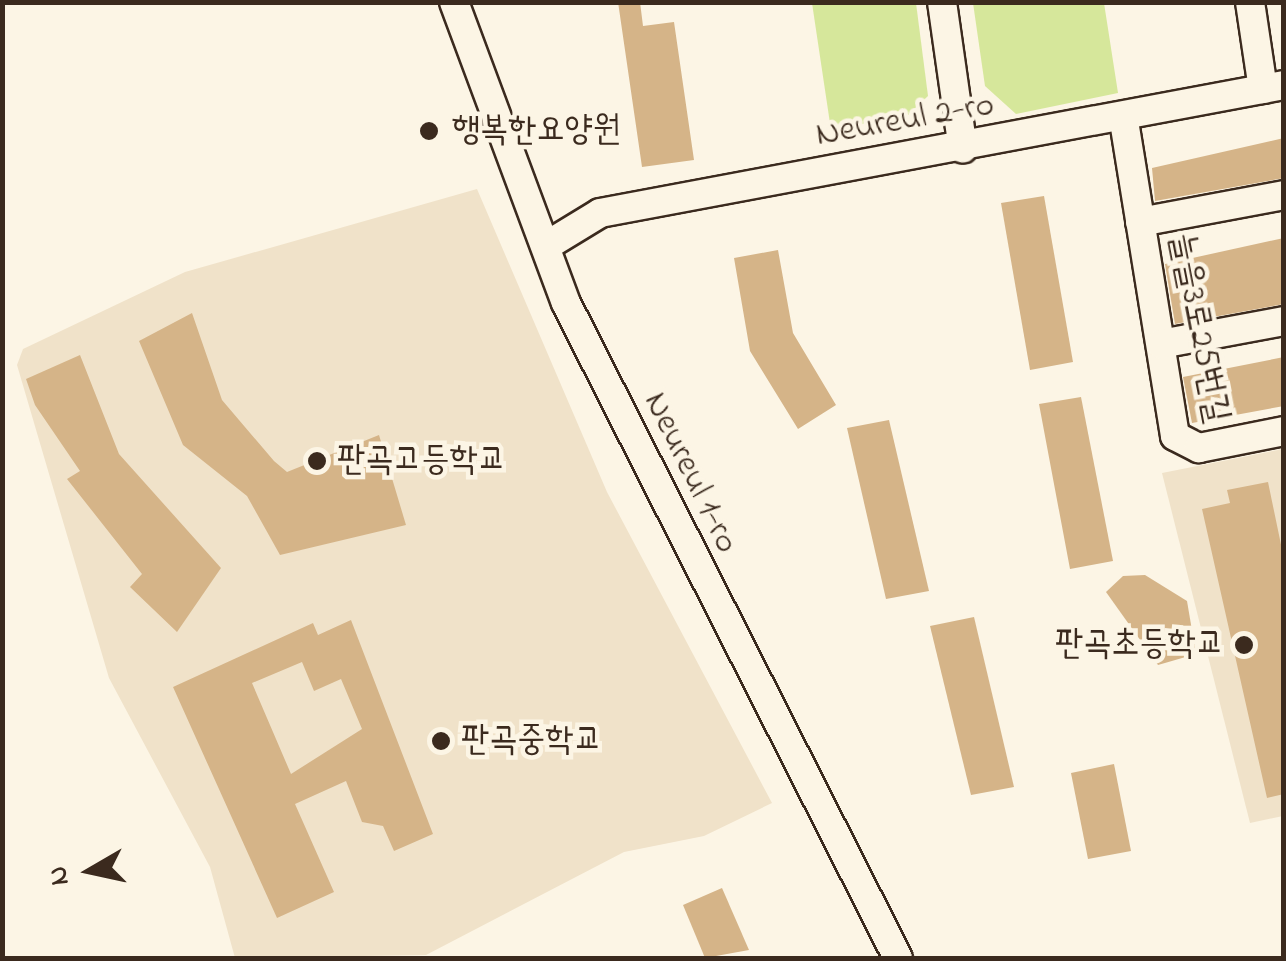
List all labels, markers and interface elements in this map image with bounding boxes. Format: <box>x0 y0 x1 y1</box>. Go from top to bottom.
street label: Neureul 2-ro <box>813 85 997 157</box>
place label: 행복한요양원 <box>452 110 621 152</box>
marker: 행복한요양원 <box>416 118 442 144</box>
street label: 늘을3로25번길 <box>1159 229 1237 427</box>
street label: Neureul 1-ro <box>633 386 747 560</box>
place label: 판곡고등학교 <box>337 440 506 482</box>
marker: 판곡고등학교 <box>306 450 328 472</box>
place label: 판곡초등학교 <box>1055 624 1224 666</box>
marker: 판곡초등학교 <box>1233 634 1255 656</box>
place label: 판곡중학교 <box>461 720 602 762</box>
marker: 판곡중학교 <box>430 730 452 752</box>
north arrow <box>40 821 140 921</box>
text: N <box>38 863 82 888</box>

